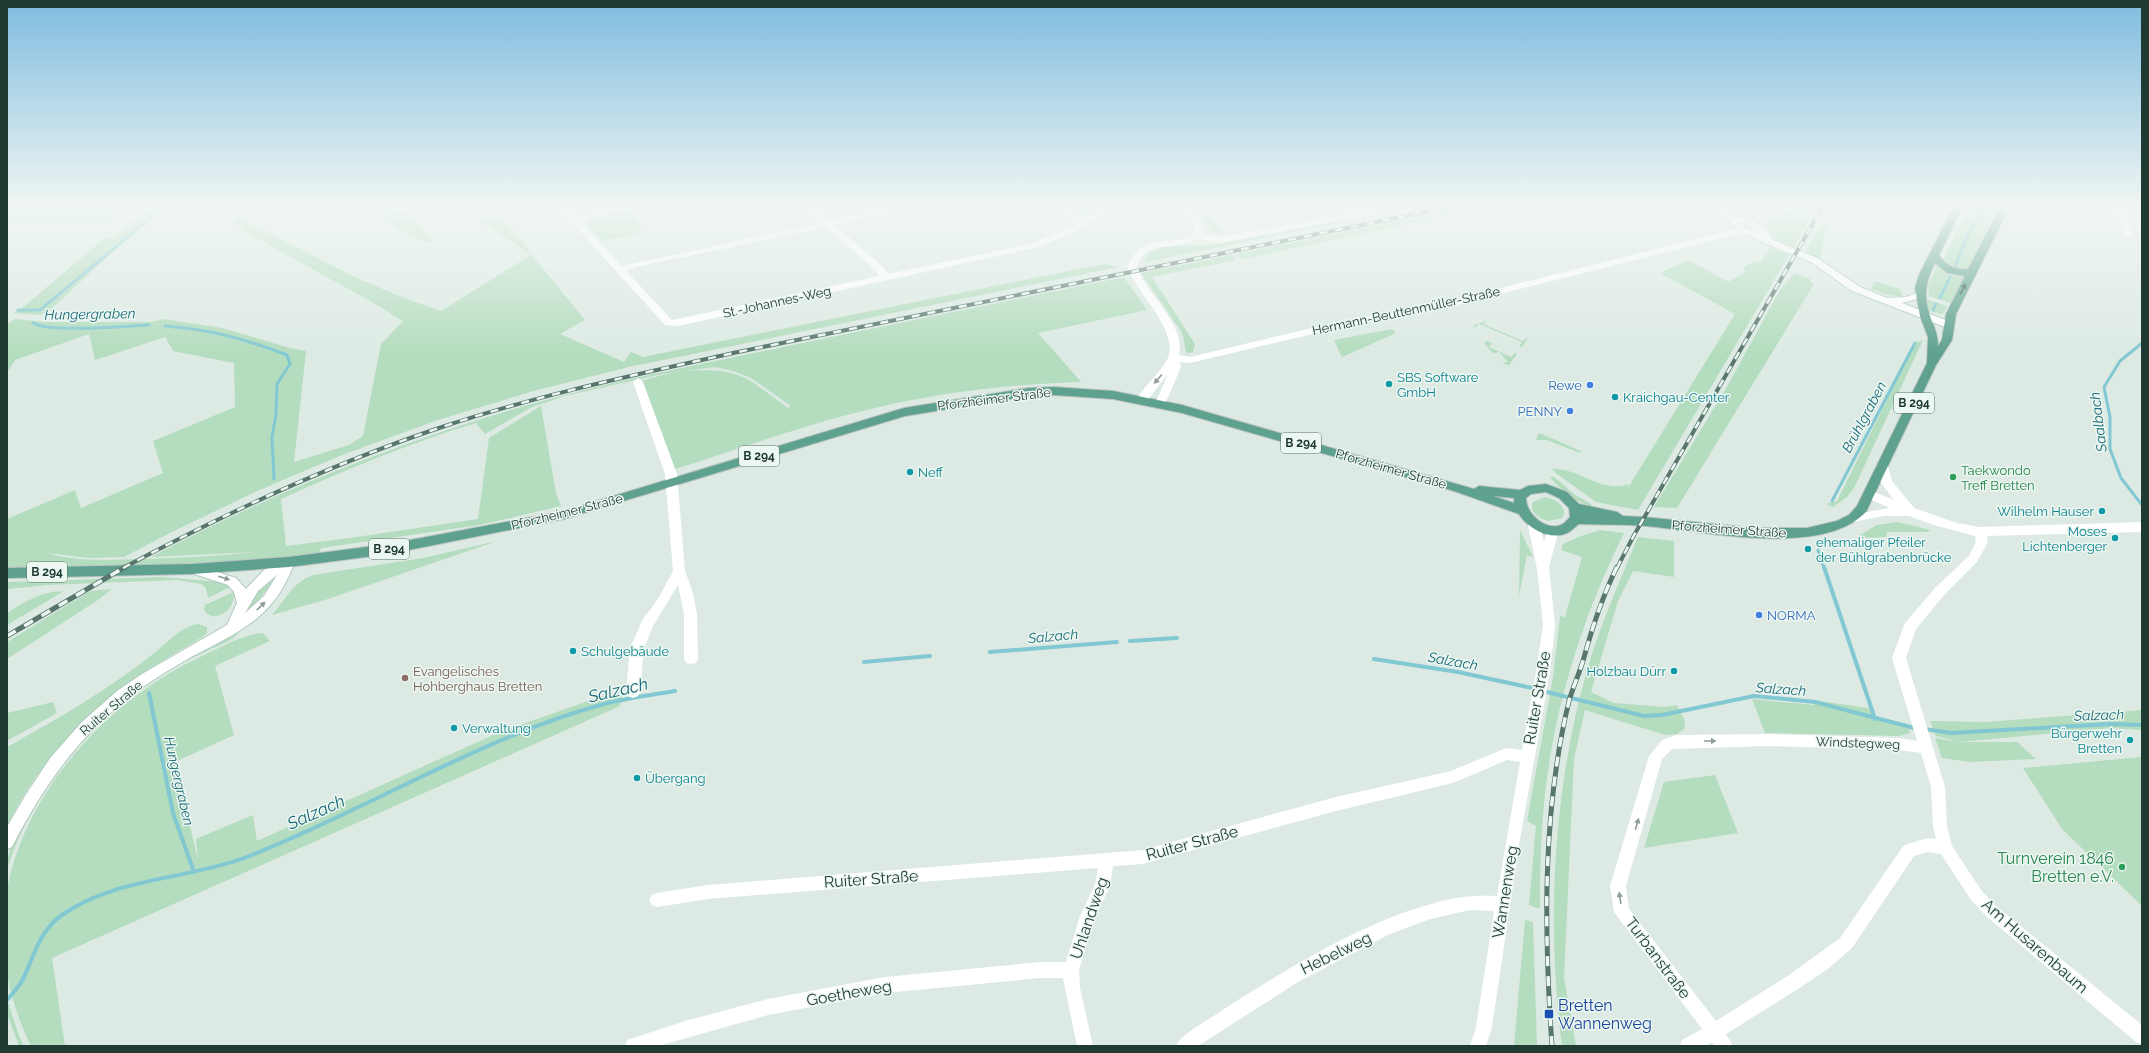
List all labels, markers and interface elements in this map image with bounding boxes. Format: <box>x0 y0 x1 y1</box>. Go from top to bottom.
street label: St.-Johannes-Weg <box>721 283 833 321</box>
one-way arrow <box>1960 283 1966 294</box>
street label: Hermann-Beuttenmüller-Straße <box>1311 284 1502 338</box>
water label: Hungergraben <box>44 305 136 323</box>
place label: SBS Software GmbH <box>1397 370 1479 400</box>
one-way arrow <box>1154 374 1163 385</box>
place label: Rewe <box>1548 378 1582 393</box>
marker: SBS Software GmbH <box>1384 379 1394 389</box>
water label: Brühlgraben <box>1839 379 1889 455</box>
marker: Rewe <box>1585 380 1595 390</box>
street label: Pforzheimer Straße <box>936 385 1052 413</box>
place label: Kraichgau-Center <box>1623 390 1730 405</box>
water label: Saalbach <box>2086 391 2110 454</box>
marker: Kraichgau-Center <box>1610 392 1620 402</box>
road number: B 294 <box>1894 393 1934 413</box>
place label: PENNY <box>1517 404 1563 419</box>
marker: PENNY <box>1565 406 1575 416</box>
road number: B 294 <box>1281 433 1321 453</box>
road number: B 294 <box>739 446 779 466</box>
street label: Pforzheimer Straße <box>1334 446 1449 492</box>
place label: Taekwondo Treff Bretten <box>1961 463 2035 493</box>
place label: Neff <box>918 465 943 480</box>
marker: Neff <box>905 467 915 477</box>
marker: Taekwondo Treff Bretten <box>1948 472 1958 482</box>
street label: Pforzheimer Straße <box>510 491 625 533</box>
place label: Wilhelm Hauser <box>1997 504 2094 519</box>
marker: Wilhelm Hauser <box>2097 506 2107 516</box>
street label: Pforzheimer Straße <box>1671 518 1787 541</box>
place label: Moses Lichtenberger <box>2022 524 2107 554</box>
marker: Moses Lichtenberger <box>2110 533 2120 543</box>
place label: ehemaliger Pfeiler der Bühlgrabenbrücke <box>1816 535 1952 565</box>
road number: B 294 <box>369 539 409 559</box>
marker: ehemaliger Pfeiler der Bühlgrabenbrücke <box>1803 544 1813 554</box>
road number: B 294 <box>27 562 67 582</box>
one-way arrow <box>218 576 230 582</box>
one-way arrow <box>256 601 266 611</box>
place label: NORMA <box>1767 608 1816 623</box>
marker: NORMA <box>1754 610 1764 620</box>
water label: Salzach <box>1026 626 1079 646</box>
place label: Schulgebäude <box>581 644 669 659</box>
marker: Schulgebäude <box>568 646 578 656</box>
water label: Salzach <box>1426 649 1479 673</box>
street label: Ruiter Straße <box>1519 650 1555 746</box>
place label: Evangelisches Hohberghaus Bretten <box>413 664 542 694</box>
place label: Holzbau Dürr <box>1587 664 1666 679</box>
marker: Holzbau Dürr <box>1669 666 1679 676</box>
marker: Evangelisches Hohberghaus Bretten <box>400 673 410 683</box>
water label: Salzach <box>585 673 650 707</box>
street label: Ruiter Straße <box>77 677 146 738</box>
water label: Salzach <box>1754 679 1807 699</box>
water label: Salzach <box>2073 706 2125 724</box>
place label: Verwaltung <box>462 721 531 736</box>
marker: Verwaltung <box>449 723 459 733</box>
place label: Bürgerwehr Bretten <box>2051 726 2122 756</box>
street label: Windstegweg <box>1816 734 1900 752</box>
water label: Hungergraben <box>161 735 197 827</box>
marker: Bürgerwehr Bretten <box>2125 735 2135 745</box>
one-way arrow <box>1704 738 1717 744</box>
place label: Übergang <box>645 770 706 786</box>
marker: Übergang <box>632 773 642 783</box>
water label: Salzach <box>283 790 348 834</box>
one-way arrow <box>1634 818 1640 830</box>
street label: Ruiter Straße <box>1144 822 1240 864</box>
street label: Wannenweg <box>1488 844 1522 940</box>
place label: Turnverein 1846 Bretten e.V. <box>1997 849 2114 886</box>
marker: Turnverein 1846 Bretten e.V. <box>2117 862 2127 872</box>
street label: Ruiter Straße <box>823 866 919 892</box>
street label: Uhlandweg <box>1066 874 1112 962</box>
one-way arrow <box>1617 892 1623 904</box>
street label: Am Husarenbaum <box>1978 895 2092 997</box>
street label: Turbanstraße <box>1621 914 1695 1002</box>
street label: Hebelweg <box>1297 928 1375 978</box>
street label: Goetheweg <box>805 976 893 1010</box>
place label: Bretten Wannenweg <box>1558 996 1652 1033</box>
marker: Bretten Wannenweg <box>1543 1008 1555 1020</box>

